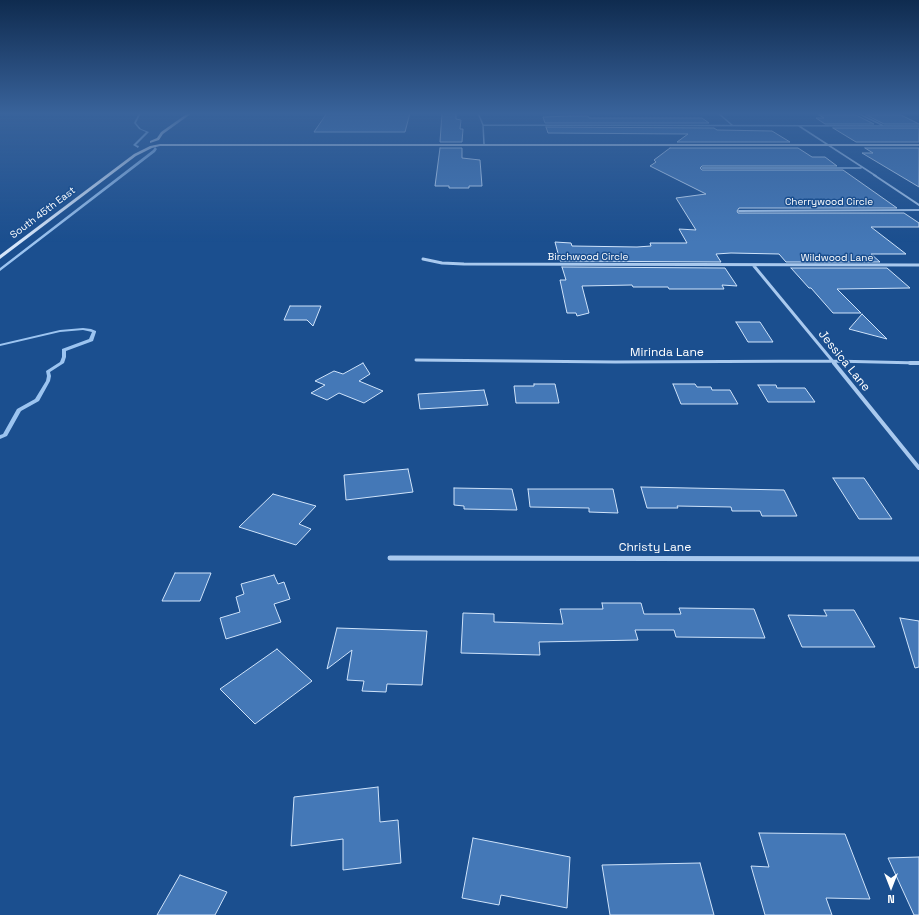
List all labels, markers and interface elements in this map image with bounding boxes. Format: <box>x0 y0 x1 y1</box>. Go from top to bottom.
street label: South 45th East <box>8 185 78 241</box>
street label: Cherrywood Circle <box>785 196 873 208</box>
street label: Birchwood Circle <box>548 251 628 263</box>
street label: Wildwood Lane <box>801 252 873 264</box>
street label: Jessica Lane <box>815 327 873 395</box>
street label: Mirinda Lane <box>630 346 704 360</box>
street label: Christy Lane <box>619 541 691 555</box>
north arrow <box>871 867 911 907</box>
text: N <box>887 892 895 906</box>

